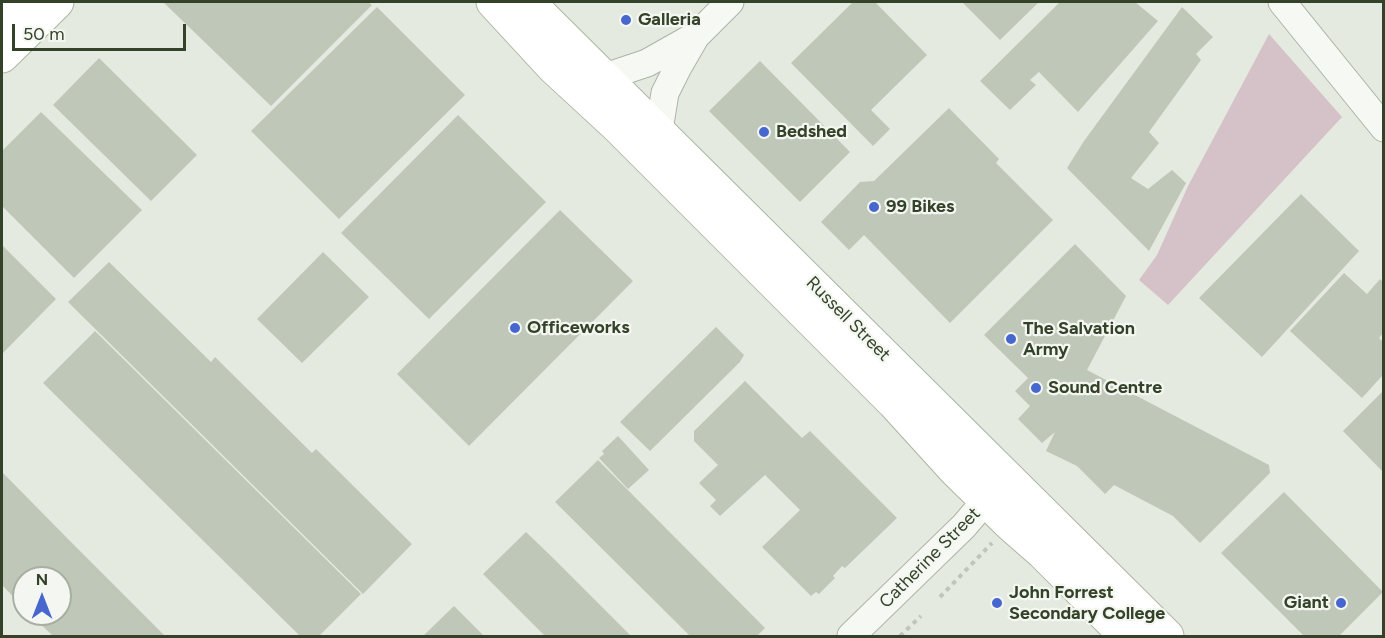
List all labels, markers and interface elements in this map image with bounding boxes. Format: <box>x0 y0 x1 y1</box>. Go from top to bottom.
place label: Galleria <box>638 9 701 31</box>
scale bar <box>15 12 189 50</box>
marker: Galleria <box>619 13 633 27</box>
text: 50 m <box>23 23 65 45</box>
place label: Bedshed <box>776 121 847 143</box>
marker: Bedshed <box>757 125 771 139</box>
place label: 99 Bikes <box>886 196 954 218</box>
marker: 99 Bikes <box>867 200 881 214</box>
street label: Russell Street <box>801 272 895 366</box>
place label: Officeworks <box>527 317 630 339</box>
place label: The Salvation Army <box>1023 318 1135 360</box>
marker: Officeworks <box>508 321 522 335</box>
marker: The Salvation Army <box>1004 332 1018 346</box>
place label: Sound Centre <box>1048 377 1162 399</box>
marker: Sound Centre <box>1029 381 1043 395</box>
street label: Catherine Street <box>875 503 985 613</box>
north arrow <box>12 566 72 626</box>
text: N <box>36 570 48 589</box>
place label: John Forrest Secondary College <box>1009 582 1165 624</box>
place label: Giant <box>1284 592 1329 614</box>
marker: John Forrest Secondary College <box>990 596 1004 610</box>
marker: Giant <box>1334 596 1348 610</box>

